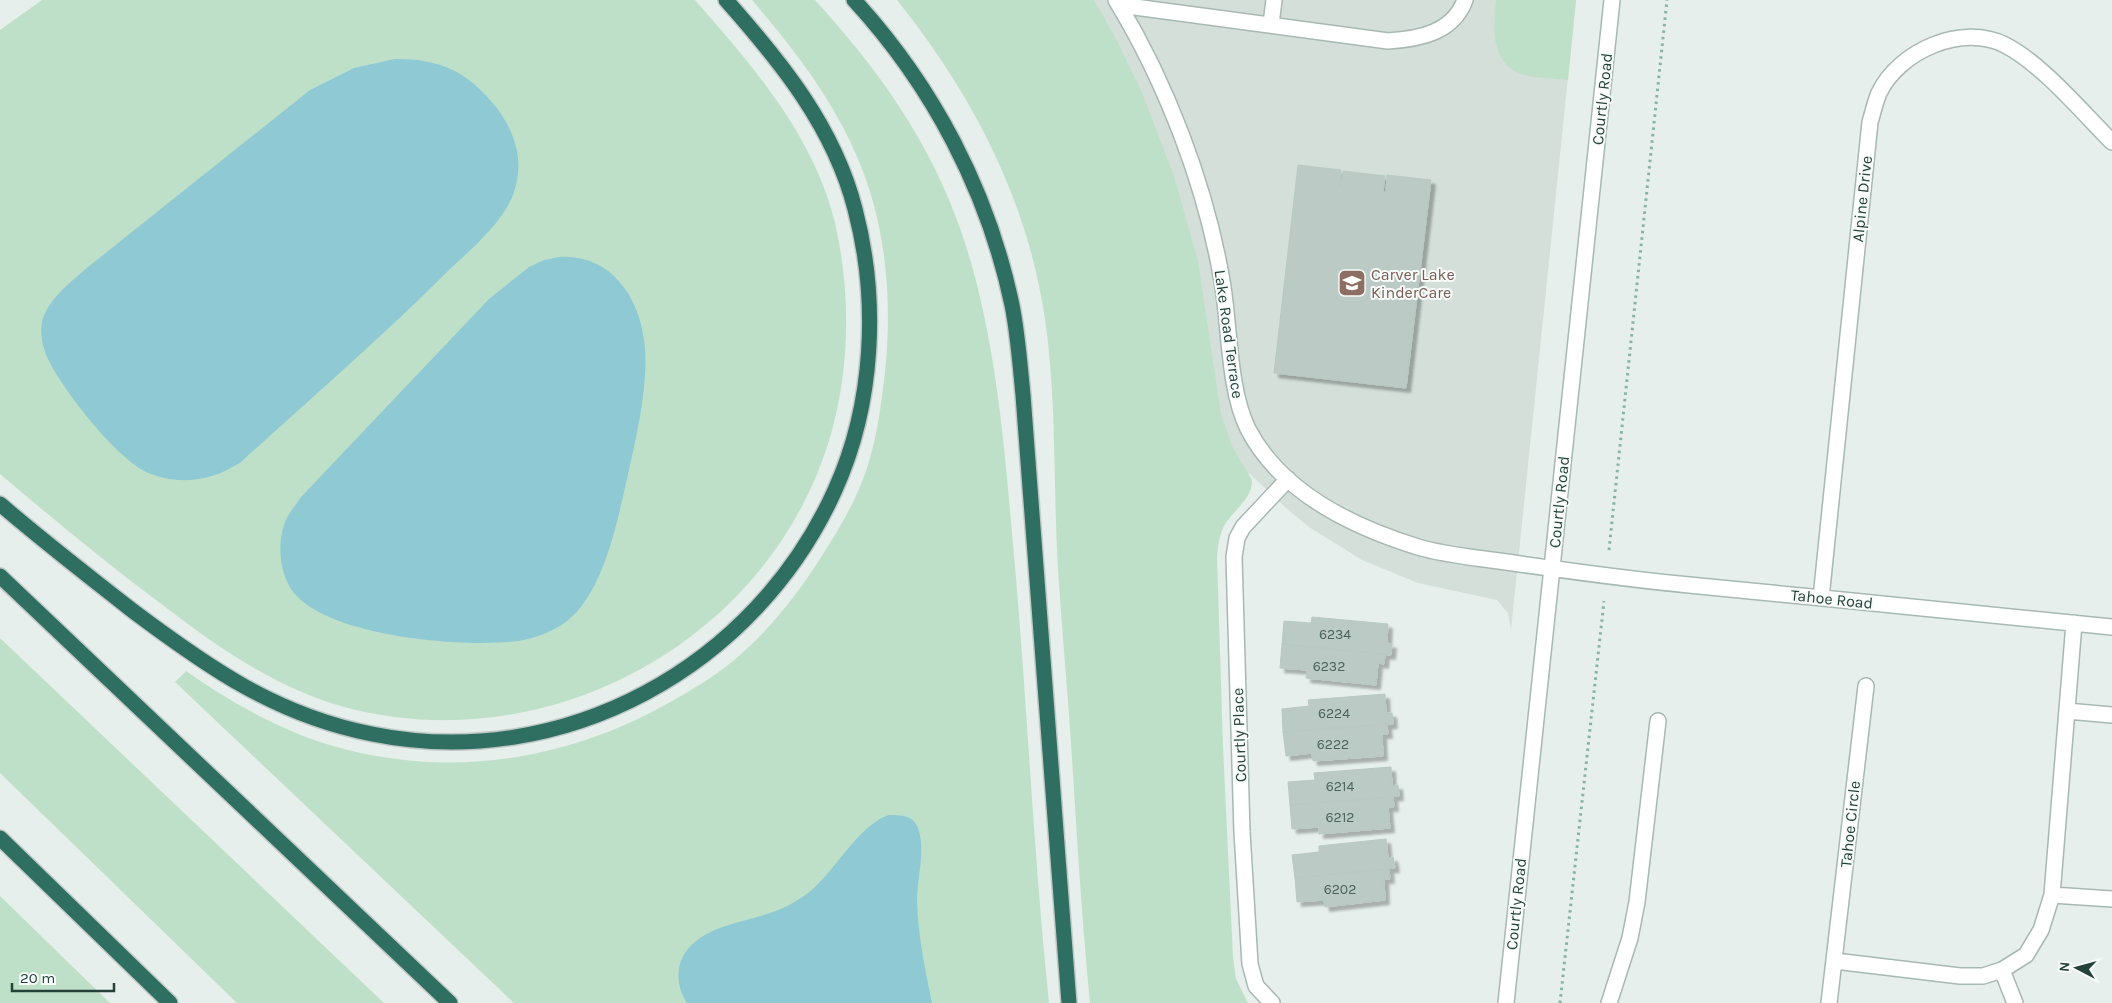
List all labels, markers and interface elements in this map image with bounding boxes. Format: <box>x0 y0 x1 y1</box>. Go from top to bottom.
street label: Courtly Road <box>1588 52 1616 146</box>
street label: Alpine Drive <box>1848 155 1876 243</box>
place label: Carver Lake KinderCare <box>1371 265 1455 302</box>
street label: Lake Road Terrace <box>1211 268 1247 400</box>
school or university icon: Carver Lake KinderCare <box>1337 268 1367 298</box>
street label: Courtly Road <box>1545 455 1573 549</box>
street label: Tahoe Road <box>1790 585 1874 613</box>
house number: 6234 <box>1319 626 1351 643</box>
house number: 6232 <box>1313 658 1345 675</box>
street label: Courtly Place <box>1228 688 1250 782</box>
house number: 6224 <box>1318 705 1350 722</box>
house number: 6222 <box>1317 736 1349 753</box>
house number: 6214 <box>1326 778 1354 795</box>
street label: Tahoe Circle <box>1836 780 1864 868</box>
house number: 6212 <box>1326 809 1354 826</box>
street label: Courtly Road <box>1502 857 1530 951</box>
house number: 6202 <box>1324 881 1356 898</box>
north arrow <box>2052 943 2102 993</box>
scale bar <box>12 960 115 992</box>
text: N <box>2056 961 2074 973</box>
text: 20 m <box>20 969 55 987</box>

